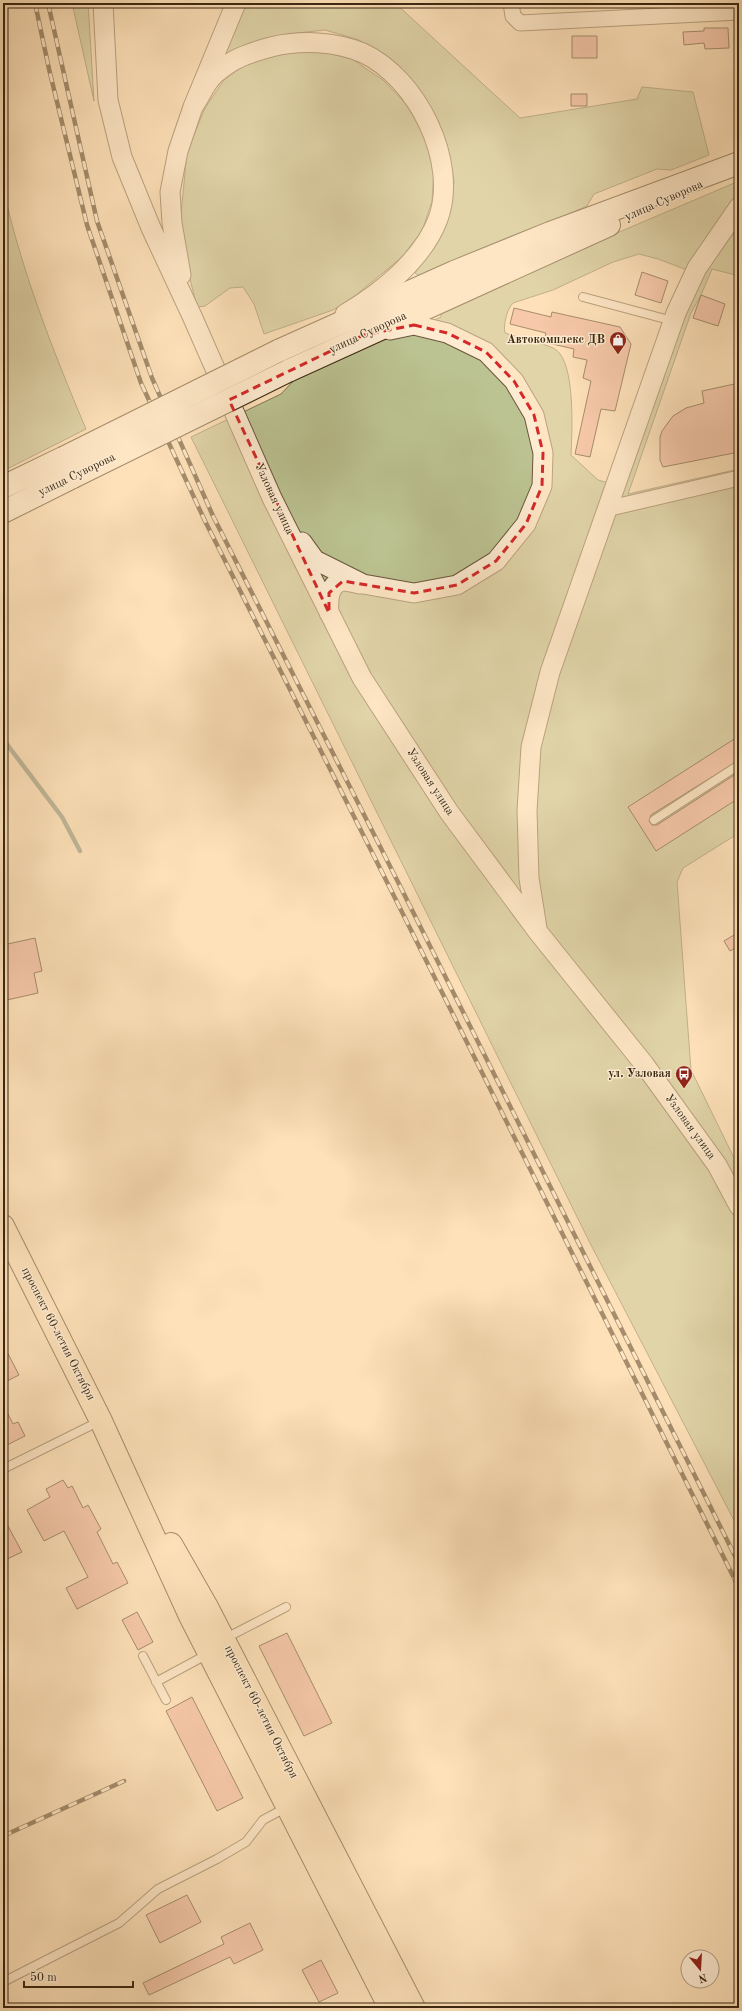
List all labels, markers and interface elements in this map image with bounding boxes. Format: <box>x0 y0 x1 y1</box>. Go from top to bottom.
street label: улица Суворова <box>623 178 705 224</box>
street label: улица Суворова <box>327 310 409 356</box>
shop icon: Автокомплекс ДВ <box>608 330 628 355</box>
place label: Автокомплекс ДВ <box>507 334 605 346</box>
street label: улица Суворова <box>37 451 117 499</box>
street label: Узловая улица <box>252 461 296 537</box>
street label: Узловая улица <box>404 746 456 818</box>
bus stop icon: ул. Узловая <box>674 1064 694 1089</box>
place label: ул. Узловая <box>608 1068 671 1080</box>
street label: Узловая улица <box>662 1092 718 1162</box>
street label: проспект 60-летия Октября <box>19 1266 97 1402</box>
street label: проспект 60-летия Октября <box>222 1644 300 1780</box>
north arrow <box>680 1949 720 1989</box>
scale bar <box>24 1963 133 1989</box>
text: 50 m <box>30 1971 57 1984</box>
text: N <box>696 1971 708 1984</box>

